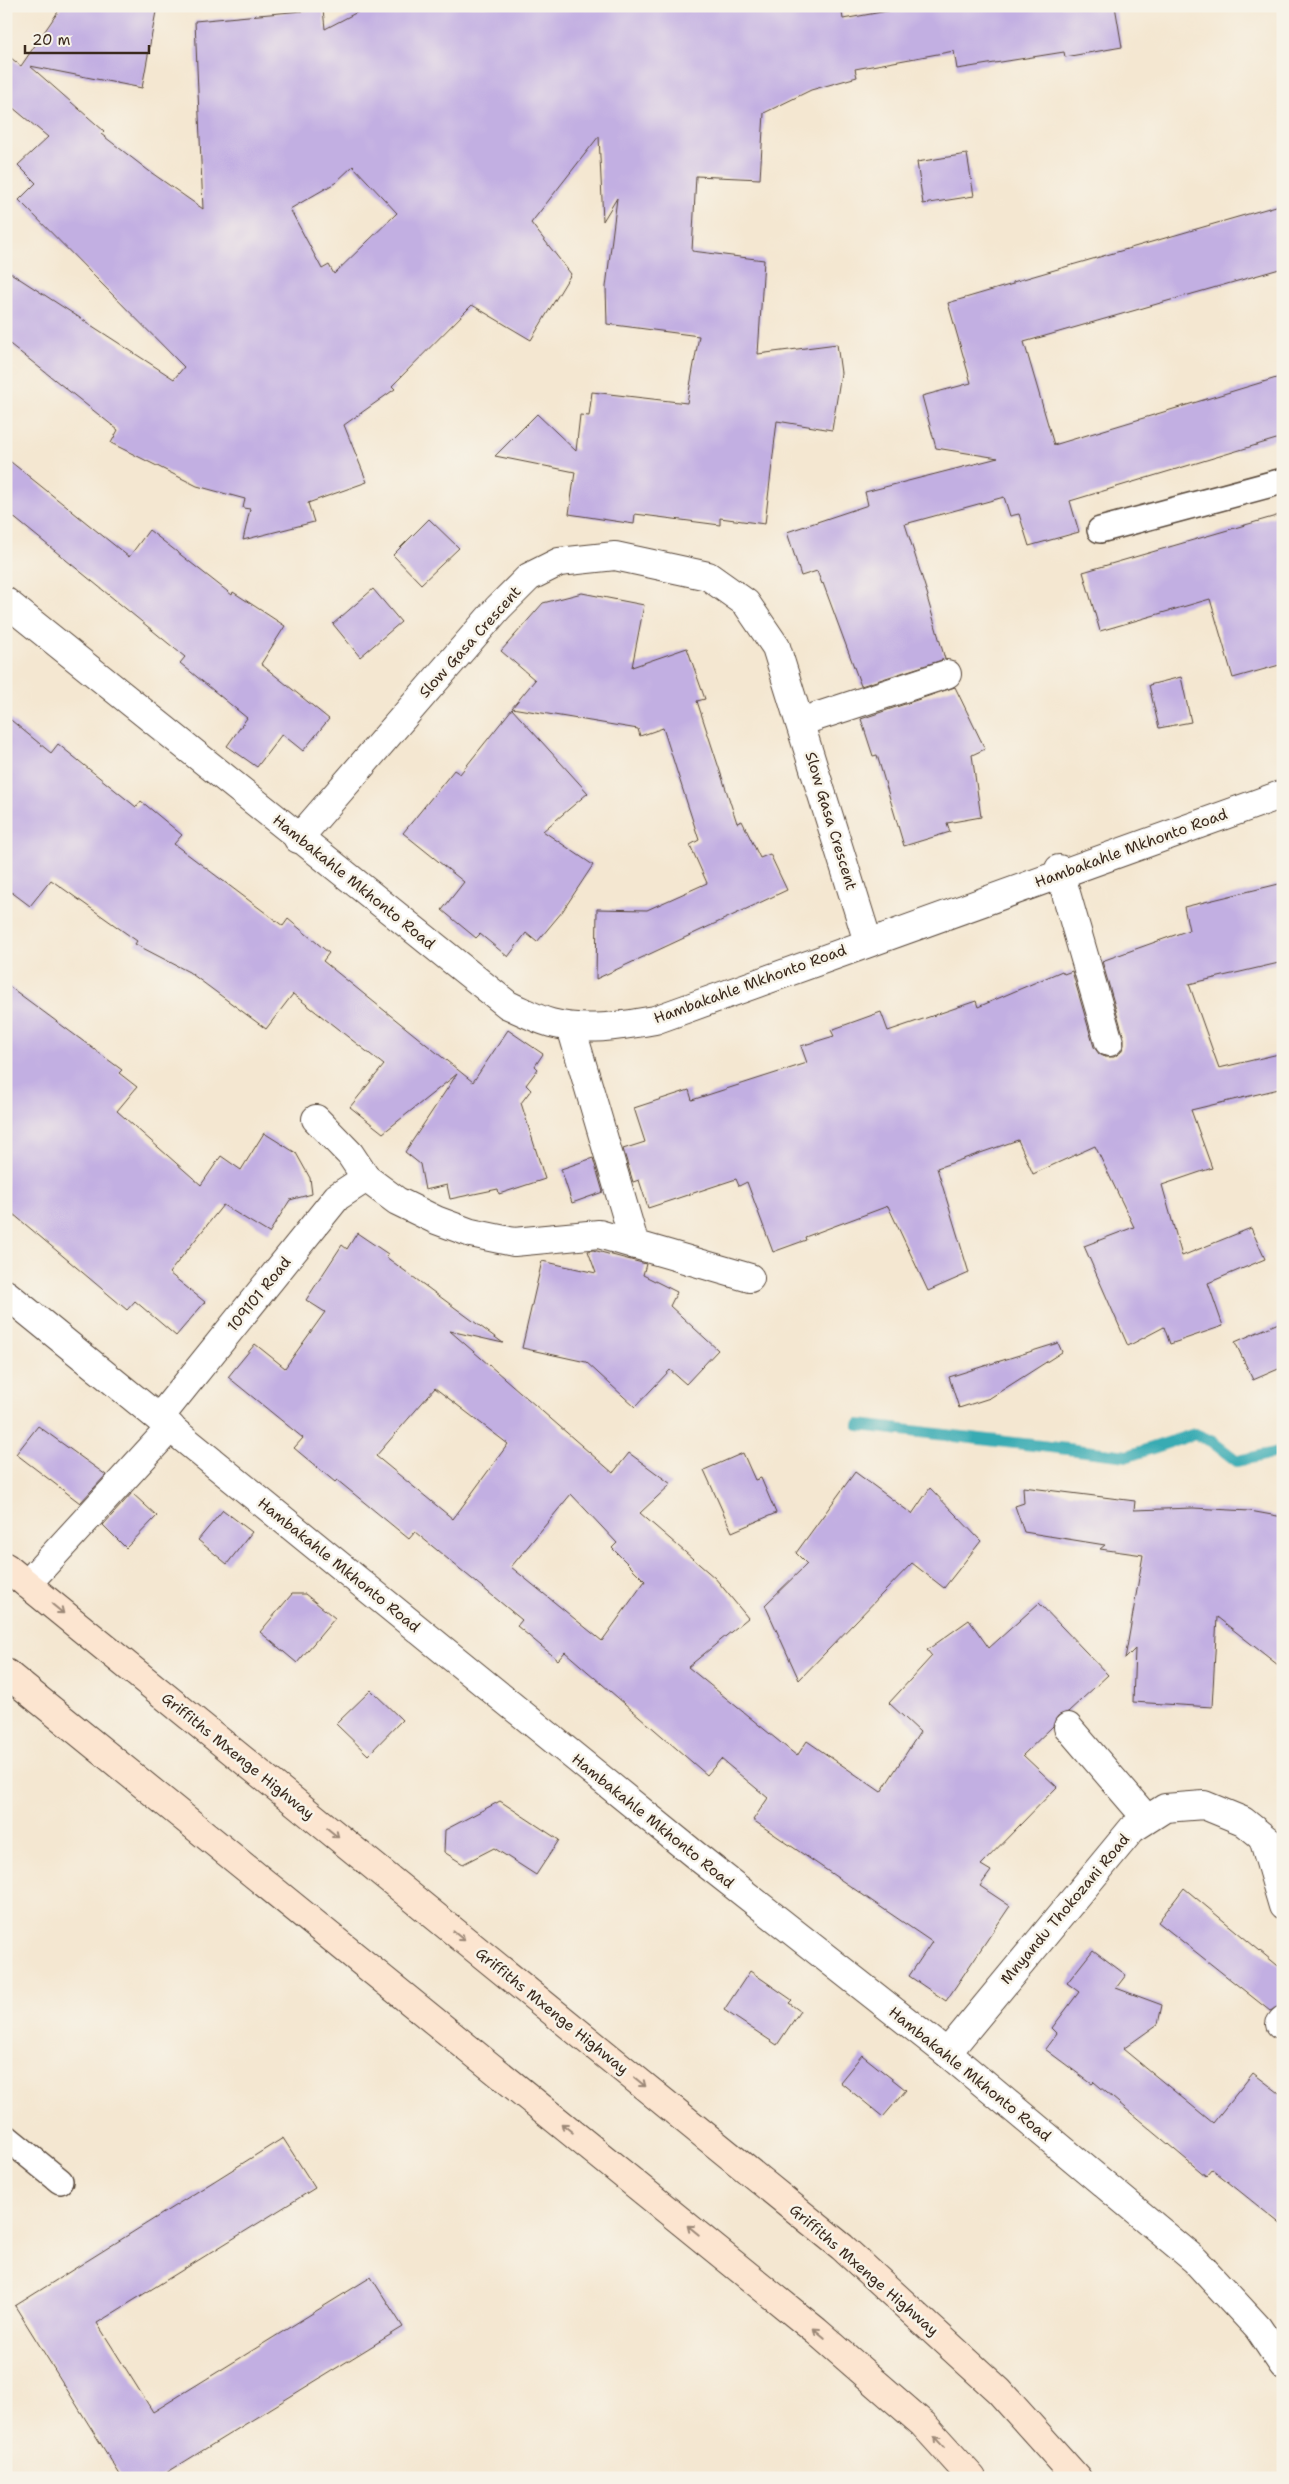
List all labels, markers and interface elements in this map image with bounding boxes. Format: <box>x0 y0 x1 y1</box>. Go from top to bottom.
scale bar <box>25 22 149 54</box>
text: 20 m <box>32 30 71 50</box>
street label: Slow Gasa Crescent <box>415 582 525 702</box>
street label: Slow Gasa Crescent <box>800 749 862 893</box>
street label: Hambakahle Mkhonto Road <box>1032 804 1231 892</box>
street label: Hambakahle Mkhonto Road <box>269 810 440 954</box>
street label: Hambakahle Mkhonto Road <box>651 940 850 1028</box>
street label: 109101 Road <box>223 1252 296 1336</box>
street label: Hambakahle Mkhonto Road <box>254 1493 425 1637</box>
one-way arrow <box>51 1604 64 1615</box>
street label: Griffiths Mxenge Highway <box>157 1688 319 1824</box>
street label: Hambakahle Mkhonto Road <box>568 1749 739 1893</box>
one-way arrow <box>326 1828 339 1839</box>
street label: Mnyandu Thokozani Road <box>996 1829 1134 1989</box>
one-way arrow <box>452 1930 465 1941</box>
street label: Griffiths Mxenge Highway <box>471 1943 633 2079</box>
street label: Hambakahle Mkhonto Road <box>885 2002 1056 2146</box>
one-way arrow <box>633 2077 646 2088</box>
one-way arrow <box>560 2123 573 2134</box>
street label: Griffiths Mxenge Highway <box>785 2200 943 2340</box>
one-way arrow <box>687 2225 700 2236</box>
one-way arrow <box>812 2327 825 2339</box>
one-way arrow <box>934 2435 945 2448</box>

